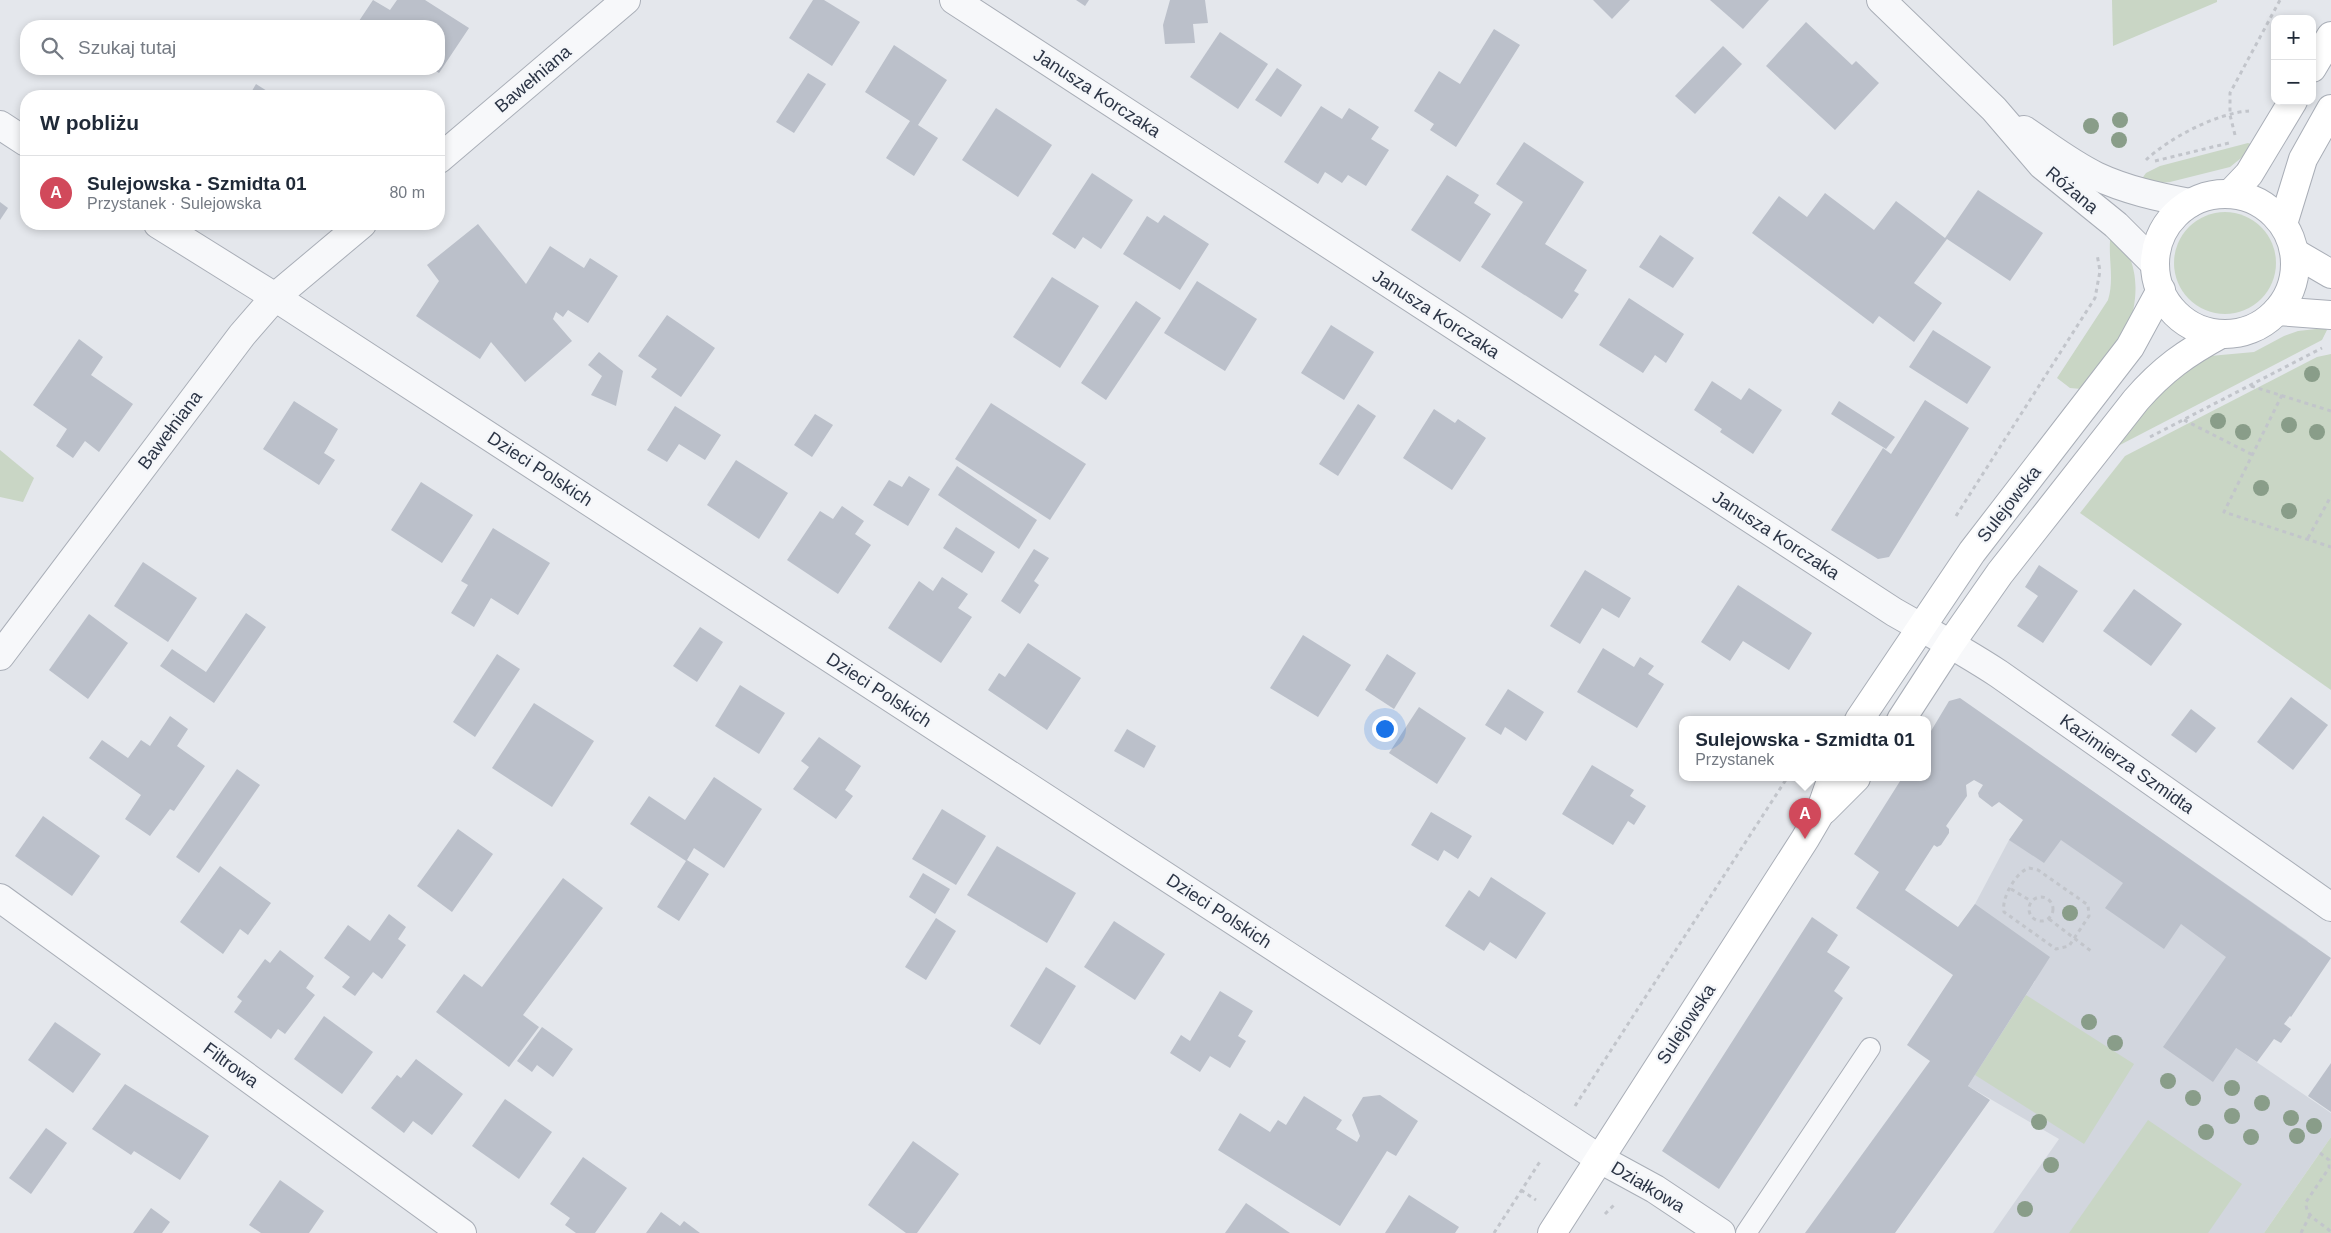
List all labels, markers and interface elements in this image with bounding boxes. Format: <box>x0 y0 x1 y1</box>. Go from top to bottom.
map controls <box>2271 15 2316 105</box>
button: + <box>2271 15 2316 60</box>
search box <box>20 20 445 75</box>
icon: search <box>38 34 66 62</box>
text: Szukaj tutaj <box>78 37 176 58</box>
street label: Bawełniana <box>491 41 576 117</box>
street label: Janusza Korczaka <box>1030 45 1165 142</box>
button: − <box>2271 60 2316 105</box>
text: W pobliżu <box>40 111 139 134</box>
street label: Różana <box>2042 162 2103 218</box>
text: Sulejowska - Szmidta 01 <box>87 173 307 194</box>
text: A <box>50 184 62 201</box>
text: 80 m <box>389 184 425 201</box>
text: Przystanek · Sulejowska <box>87 195 261 212</box>
street label: Janusza Korczaka <box>1369 266 1504 363</box>
street label: Bawełniana <box>134 386 207 473</box>
street label: Dzieci Polskich <box>484 428 596 510</box>
street label: Sulejowska <box>1973 461 2046 546</box>
street label: Janusza Korczaka <box>1709 487 1844 584</box>
street label: Dzieci Polskich <box>823 649 935 731</box>
street label: Kazimierza Szmidta <box>2056 710 2199 818</box>
your location <box>1372 716 1398 742</box>
popup <box>1679 716 1931 781</box>
text: Sulejowska - Szmidta 01 <box>1695 729 1915 750</box>
text: Przystanek <box>1695 751 1774 768</box>
pin: A <box>1789 798 1821 839</box>
street label: Dzieci Polskich <box>1163 870 1275 952</box>
street label: Sulejowska <box>1653 980 1720 1068</box>
street label: Filtrowa <box>200 1038 263 1092</box>
street label: Działkowa <box>1608 1157 1689 1217</box>

